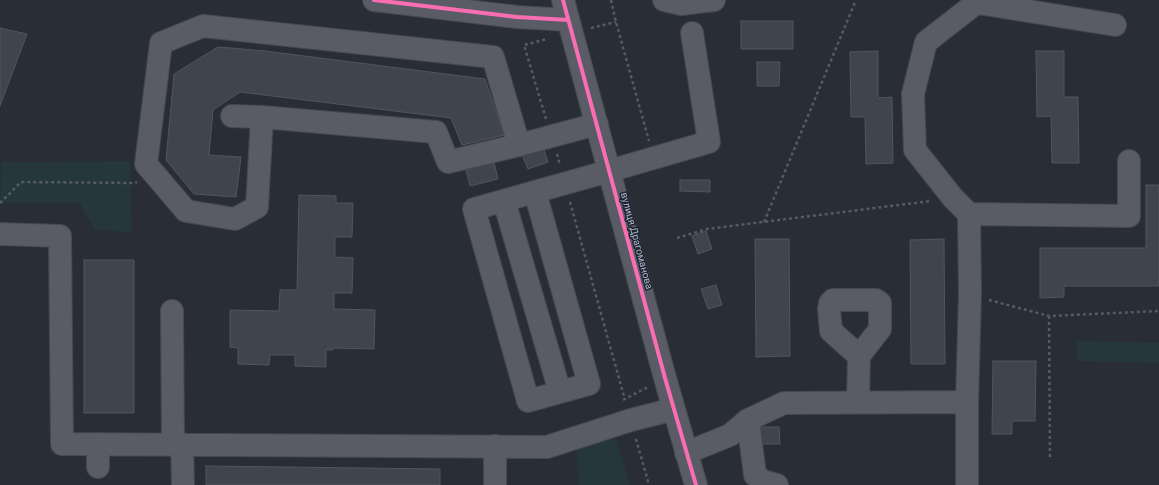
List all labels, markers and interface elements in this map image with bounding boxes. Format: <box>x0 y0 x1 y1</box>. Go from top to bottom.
street label: вулиця Драгоманова <box>617 191 655 291</box>

